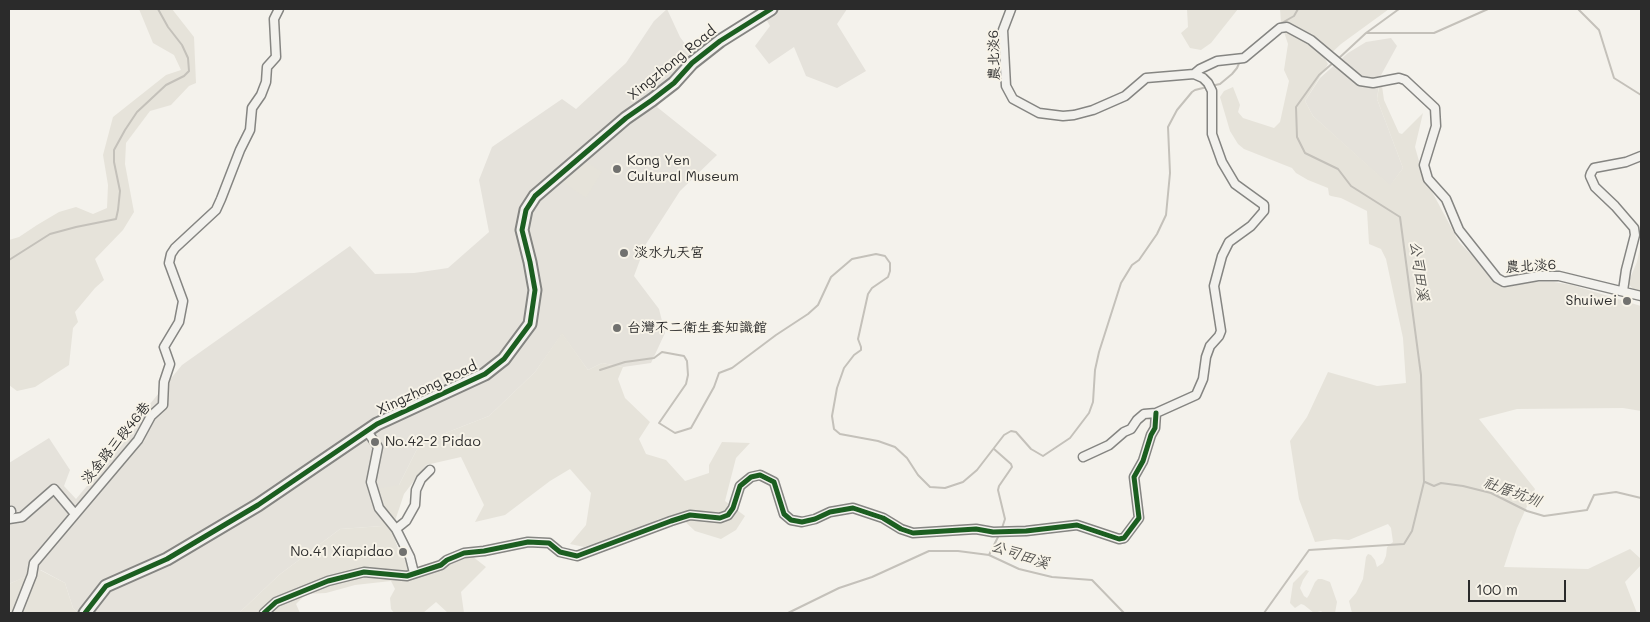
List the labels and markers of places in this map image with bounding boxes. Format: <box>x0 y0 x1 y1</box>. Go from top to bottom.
place label: Kong Yen Cultural Museum <box>627 153 739 186</box>
marker: Kong Yen Cultural Museum <box>611 163 623 175</box>
place label: 淡水九天宮 <box>634 245 704 261</box>
marker: 淡水九天宮 <box>618 247 630 259</box>
place label: Shuiwei <box>1565 293 1617 309</box>
marker: Shuiwei <box>1621 295 1633 307</box>
place label: 台灣不二衛生套知識館 <box>627 320 767 336</box>
marker: 台灣不二衛生套知識館 <box>611 322 623 334</box>
place label: No.42-2 Pidao <box>385 434 481 450</box>
marker: No.42-2 Pidao <box>369 436 381 448</box>
place label: No.41 Xiapidao <box>290 544 393 560</box>
marker: No.41 Xiapidao <box>397 546 409 558</box>

